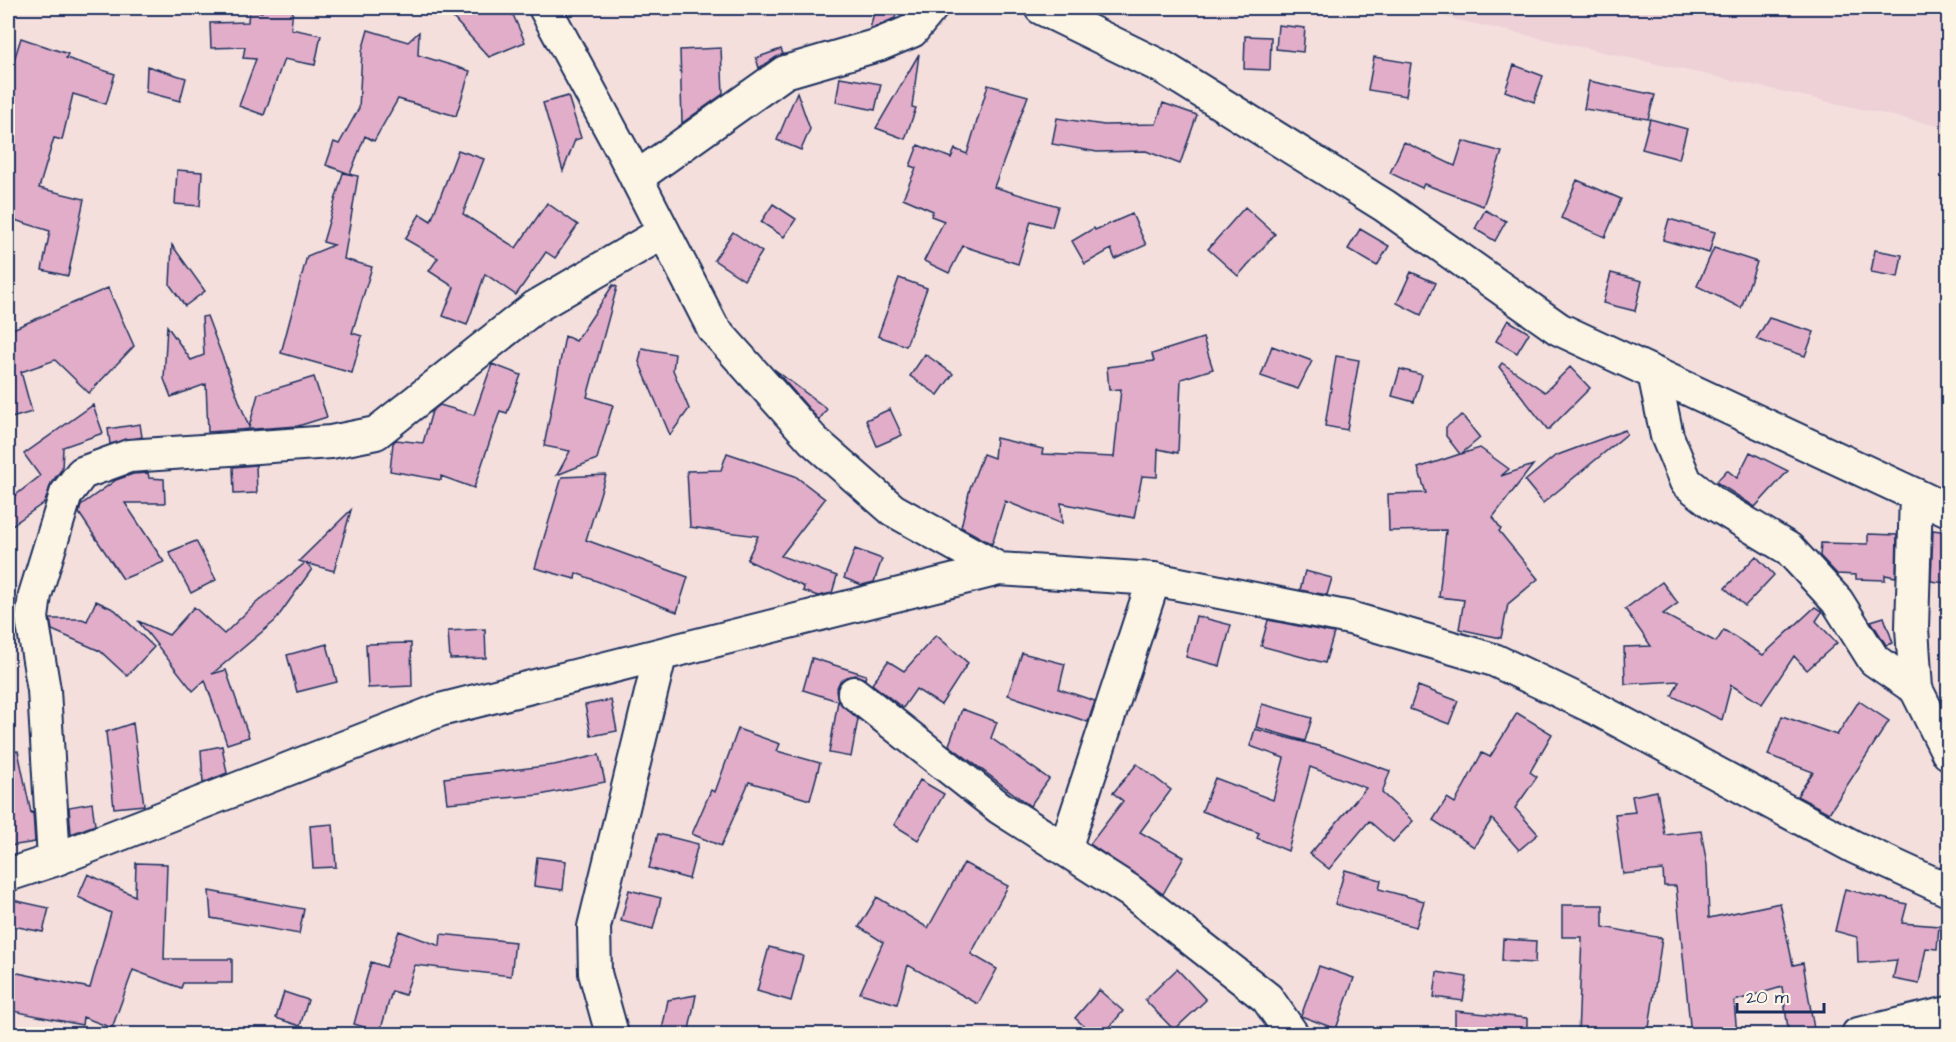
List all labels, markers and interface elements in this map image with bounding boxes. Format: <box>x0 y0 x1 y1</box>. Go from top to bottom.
scale bar <box>1737 976 1824 1014</box>
text: 20 m <box>1746 985 1789 1010</box>

